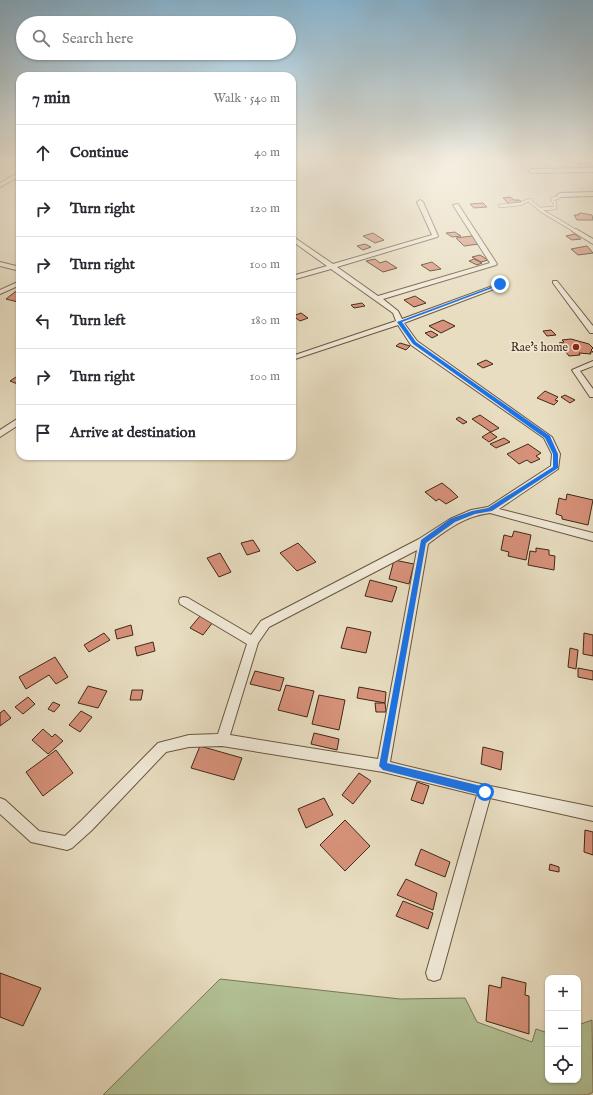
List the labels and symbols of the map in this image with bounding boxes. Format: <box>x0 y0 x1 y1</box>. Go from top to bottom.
route end <box>491 275 509 293</box>
place label: Rae's home <box>511 340 568 355</box>
marker: Rae's home <box>571 342 581 352</box>
route start <box>476 783 494 801</box>

